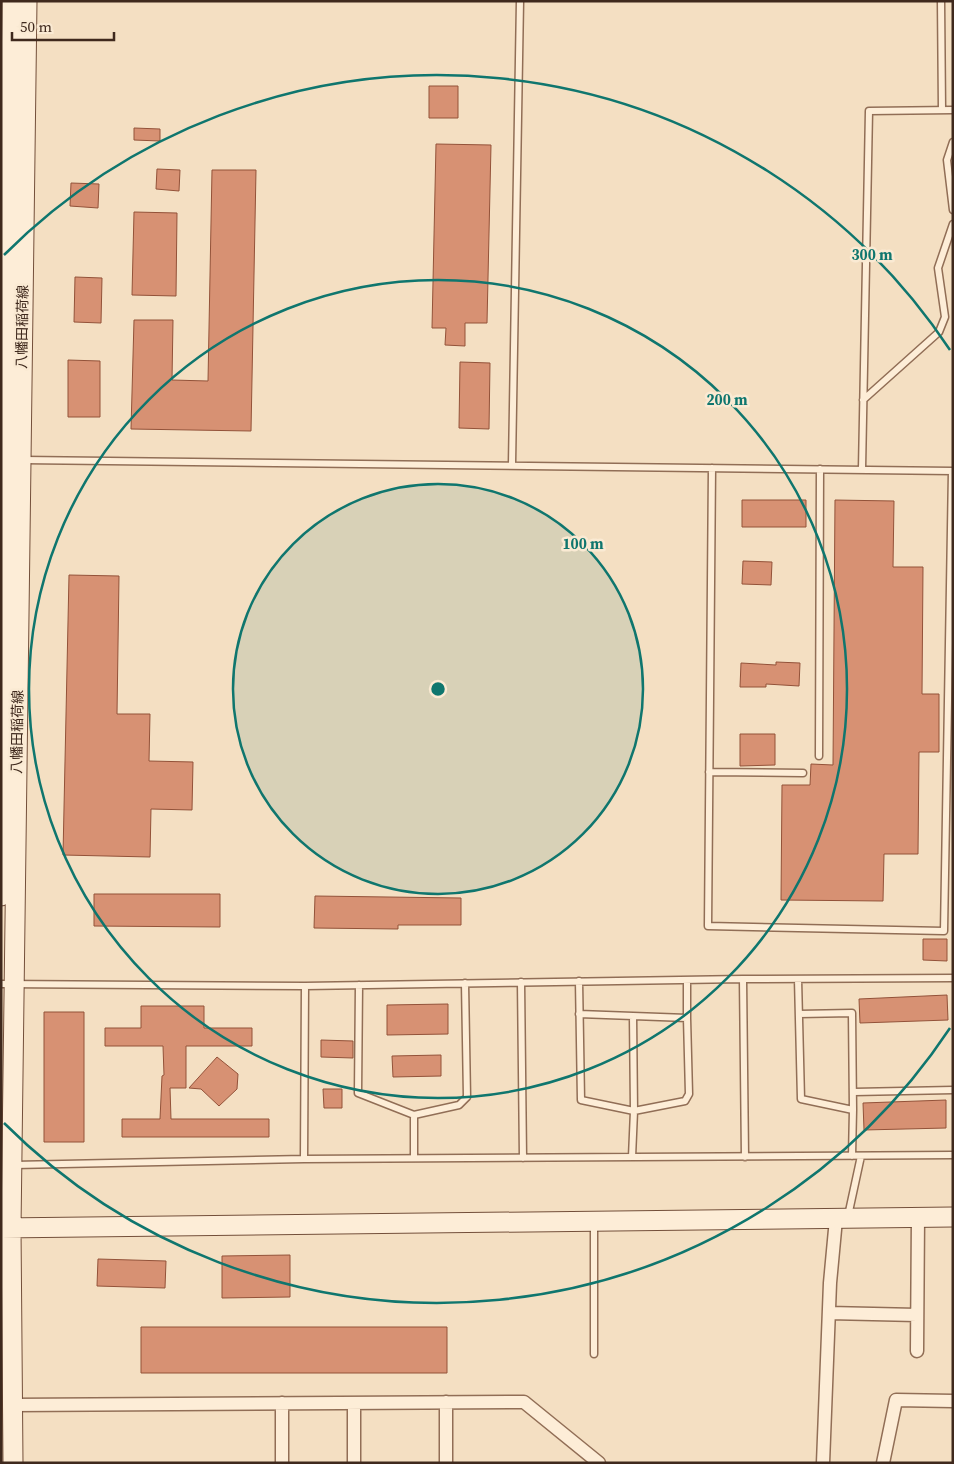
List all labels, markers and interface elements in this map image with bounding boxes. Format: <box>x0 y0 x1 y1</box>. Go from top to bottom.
scale bar <box>12 10 115 42</box>
text: 50 m <box>20 16 52 37</box>
text: 300 m <box>851 244 893 265</box>
street label: 八幡田稲荷線 <box>11 285 33 369</box>
text: 200 m <box>706 389 748 410</box>
text: 100 m <box>562 533 604 554</box>
centre of rings <box>429 680 447 698</box>
street label: 八幡田稲荷線 <box>6 690 28 774</box>

